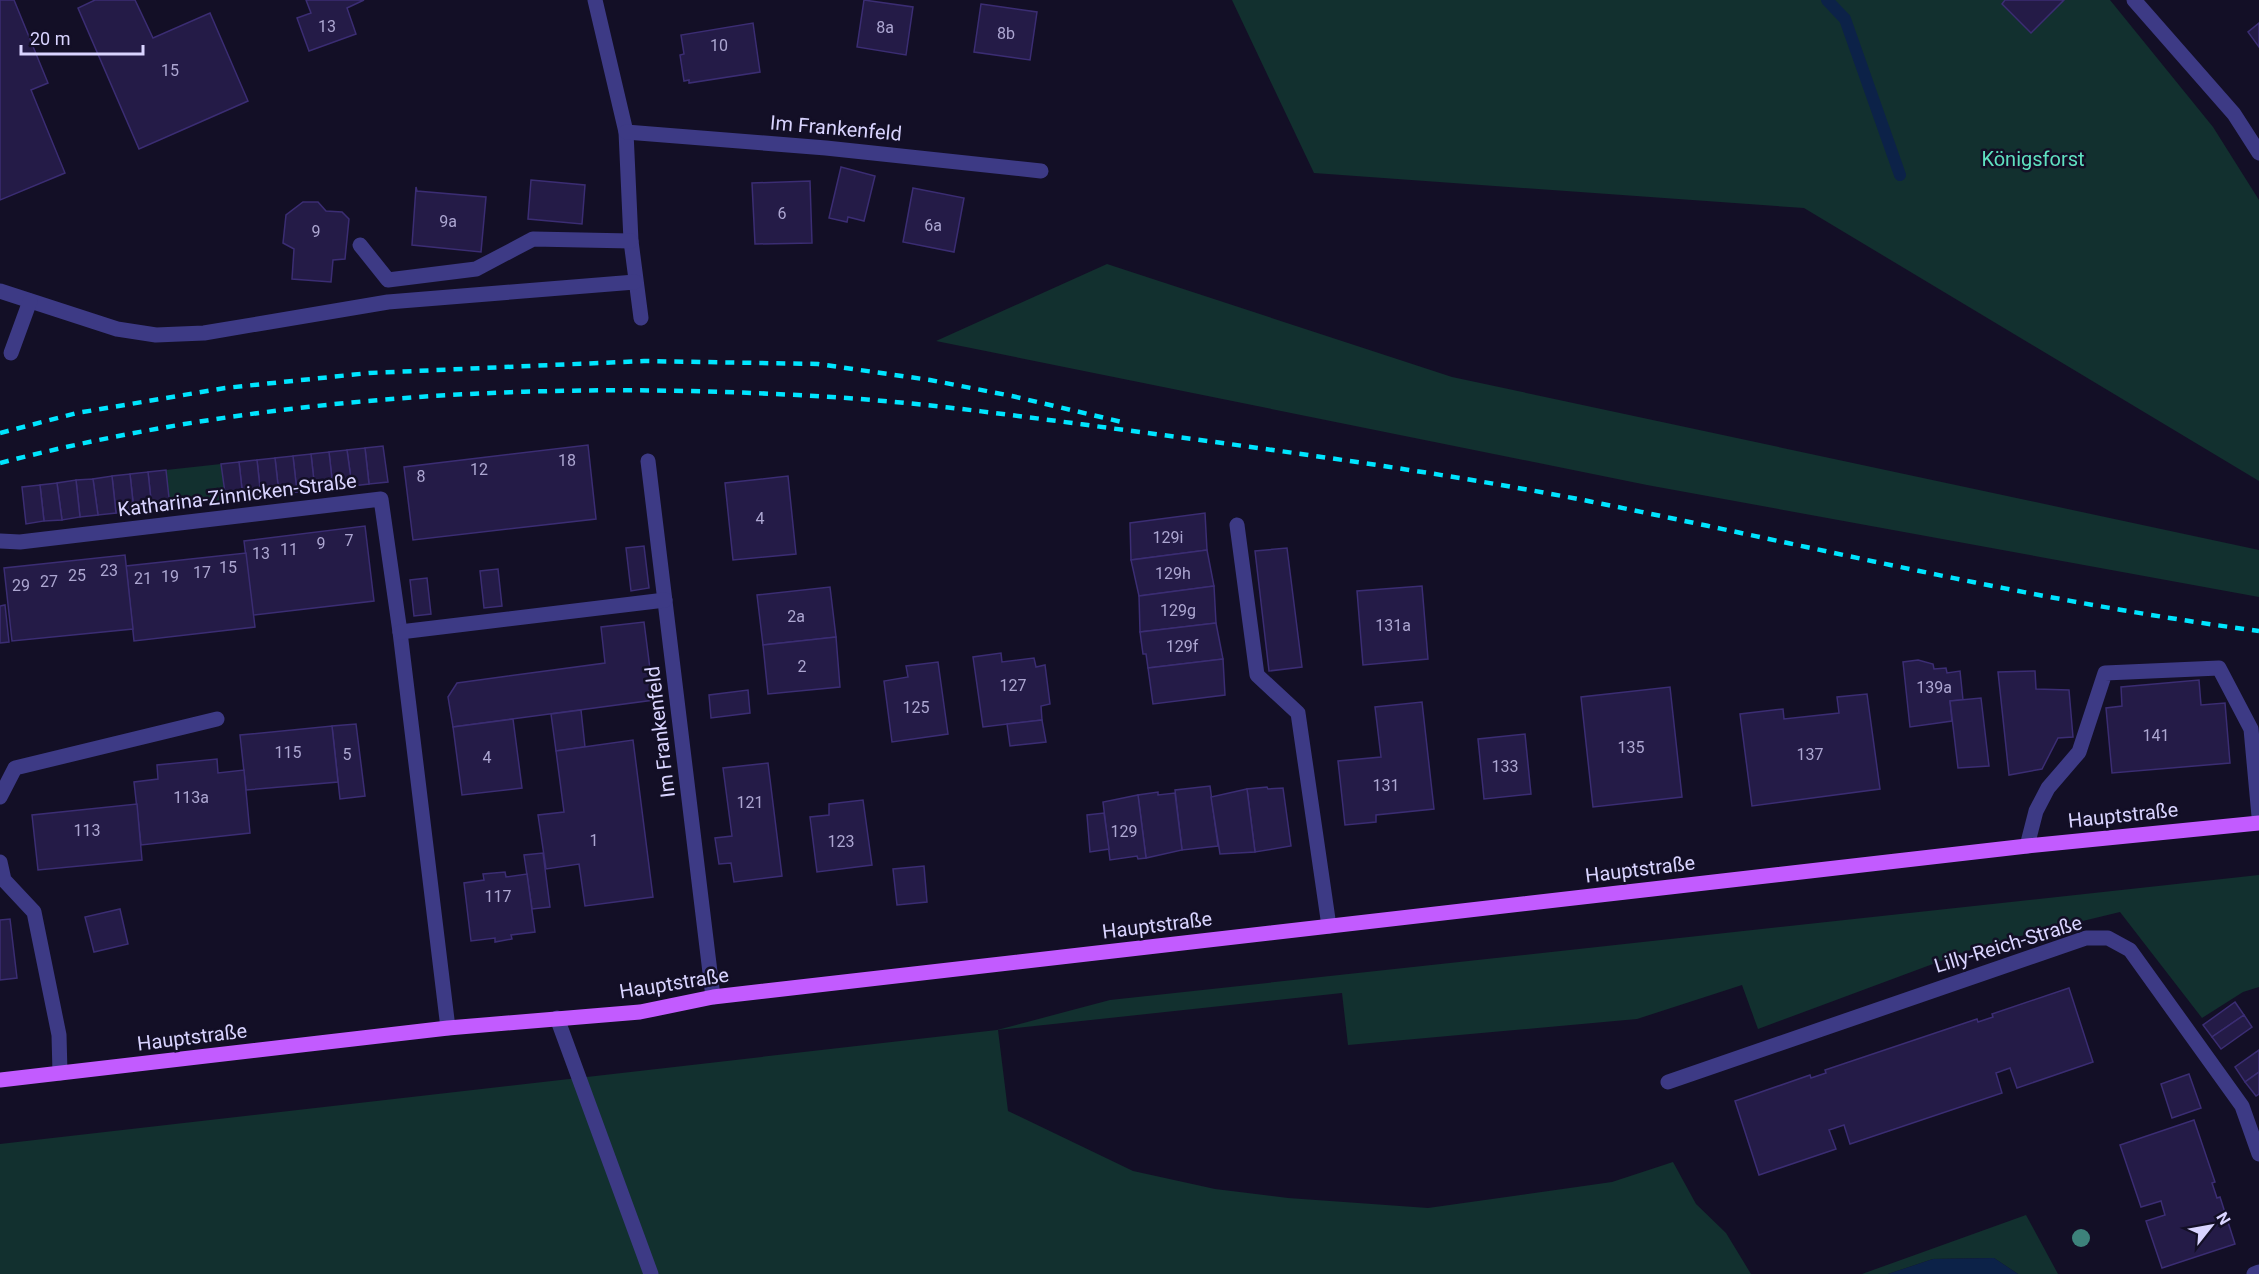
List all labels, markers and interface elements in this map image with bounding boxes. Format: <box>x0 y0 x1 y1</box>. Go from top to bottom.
house number: 13 <box>318 17 336 36</box>
scale bar <box>21 18 142 56</box>
house number: 8a <box>876 18 894 37</box>
house number: 8b <box>997 24 1015 43</box>
text: 20 m <box>30 28 70 49</box>
house number: 10 <box>710 36 728 55</box>
house number: 15 <box>161 61 179 80</box>
street label: Im Frankenfeld <box>769 110 903 146</box>
park label: Königsforst <box>1981 147 2085 171</box>
house number: 6 <box>778 204 787 223</box>
house number: 9a <box>439 212 457 231</box>
house number: 6a <box>924 216 942 235</box>
house number: 9 <box>312 222 321 241</box>
house number: 18 <box>558 451 576 470</box>
house number: 12 <box>470 460 488 479</box>
house number: 8 <box>417 467 426 486</box>
street label: Katharina-Zinnicken-Straße <box>116 468 358 522</box>
house number: 4 <box>756 509 765 528</box>
house number: 129i <box>1153 528 1183 547</box>
house number: 7 <box>345 531 354 550</box>
house number: 9 <box>317 534 326 553</box>
house number: 11 <box>280 540 298 559</box>
house number: 13 <box>252 544 270 563</box>
house number: 15 <box>219 558 237 577</box>
house number: 23 <box>100 561 118 580</box>
house number: 17 <box>193 563 211 582</box>
house number: 129h <box>1155 564 1191 583</box>
house number: 25 <box>68 566 86 585</box>
house number: 19 <box>161 567 179 586</box>
house number: 21 <box>134 569 152 588</box>
house number: 27 <box>40 572 58 591</box>
house number: 29 <box>12 576 30 595</box>
house number: 129g <box>1160 601 1196 620</box>
house number: 2a <box>787 607 805 626</box>
house number: 131a <box>1375 616 1411 635</box>
house number: 129f <box>1166 637 1199 656</box>
house number: 2 <box>798 657 807 676</box>
street label: Im Frankenfeld <box>640 665 680 799</box>
house number: 127 <box>1000 676 1026 695</box>
house number: 139a <box>1916 678 1952 697</box>
house number: 125 <box>903 698 929 717</box>
house number: 141 <box>2143 726 2169 745</box>
house number: 135 <box>1618 738 1644 757</box>
house number: 115 <box>275 743 301 762</box>
house number: 5 <box>343 745 352 764</box>
house number: 137 <box>1797 745 1823 764</box>
house number: 4 <box>483 748 492 767</box>
house number: 133 <box>1492 757 1518 776</box>
house number: 131 <box>1373 776 1399 795</box>
house number: 113a <box>173 788 209 807</box>
house number: 121 <box>737 793 763 812</box>
street label: Hauptstraße <box>2067 797 2179 833</box>
house number: 113 <box>74 821 100 840</box>
house number: 129 <box>1111 822 1137 841</box>
house number: 1 <box>590 831 599 850</box>
house number: 123 <box>828 832 854 851</box>
street label: Hauptstraße <box>1584 850 1696 888</box>
house number: 117 <box>485 887 511 906</box>
street label: Hauptstraße <box>1101 906 1213 944</box>
street label: Lilly-Reich-Straße <box>1931 910 2085 978</box>
street label: Hauptstraße <box>618 962 730 1004</box>
street label: Hauptstraße <box>136 1018 248 1056</box>
north arrow <box>2181 1196 2241 1256</box>
text: N <box>2212 1209 2234 1228</box>

